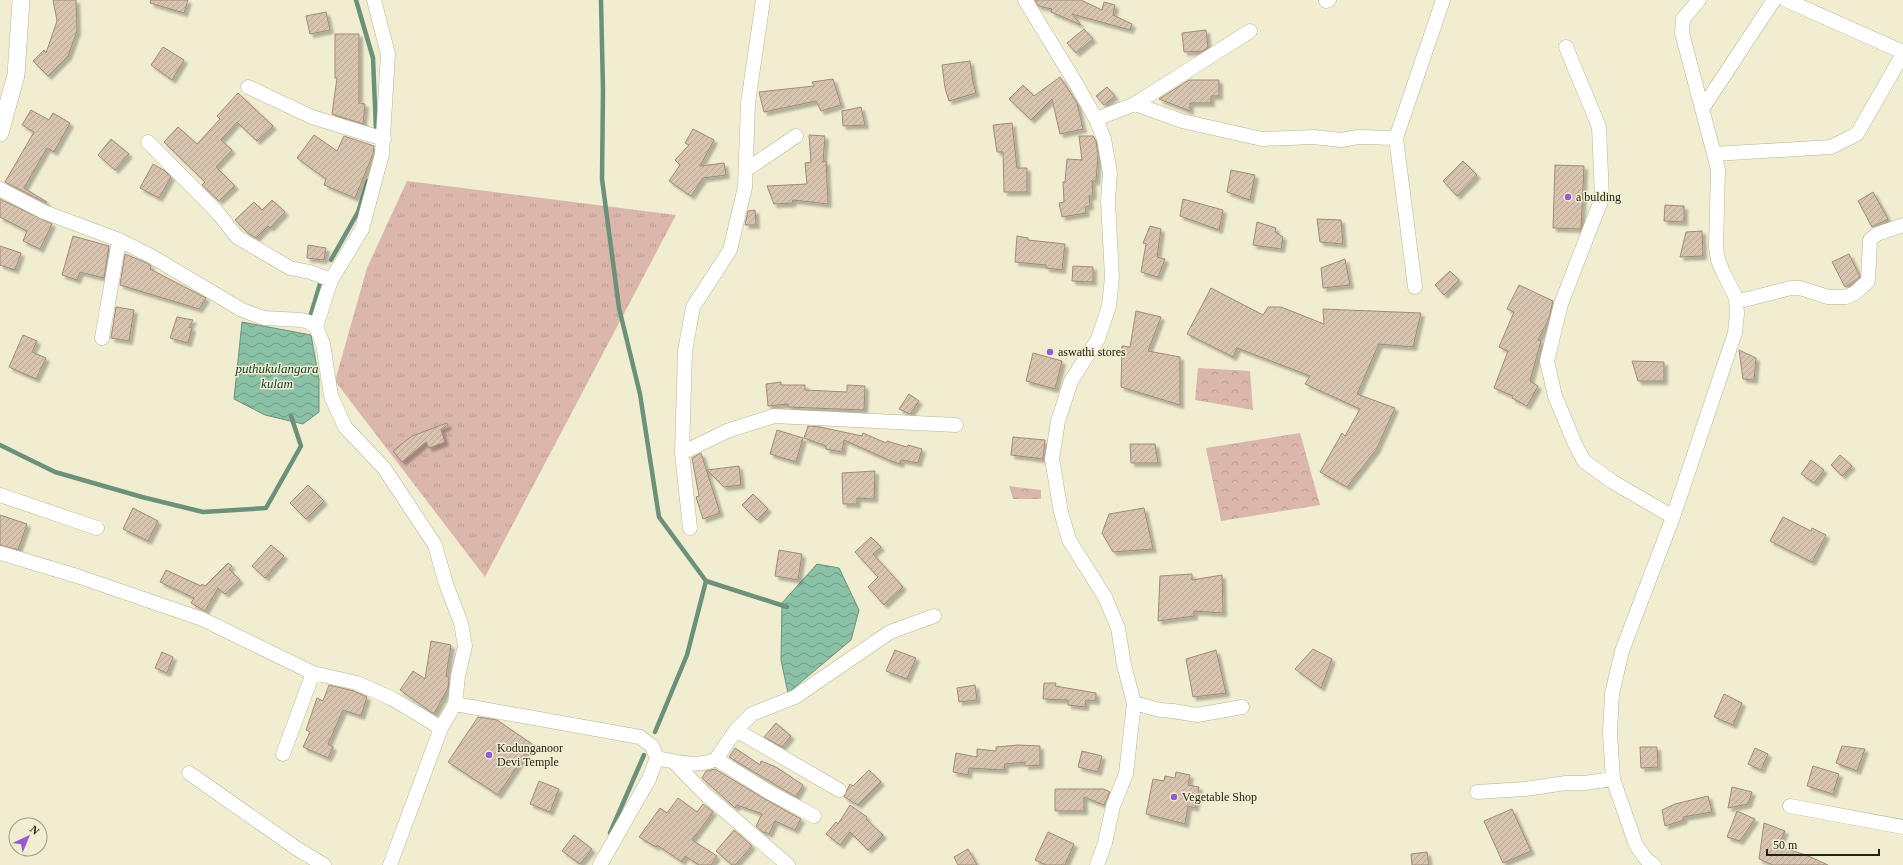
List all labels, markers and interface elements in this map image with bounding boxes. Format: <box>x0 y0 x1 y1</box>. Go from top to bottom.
place label: a bulding <box>1576 190 1621 204</box>
marker: a bulding <box>1563 192 1573 202</box>
place label: aswathi stores <box>1058 345 1126 359</box>
marker: aswathi stores <box>1045 347 1055 357</box>
water label: puthukulangara kulam <box>234 361 319 391</box>
place label: Kodunganoor Devi Temple <box>497 741 563 769</box>
marker: Kodunganoor Devi Temple <box>484 750 494 760</box>
place label: Vegetable Shop <box>1182 790 1257 804</box>
marker: Vegetable Shop <box>1169 792 1179 802</box>
north arrow <box>8 817 48 857</box>
text: N <box>28 823 42 837</box>
scale bar <box>1767 831 1879 857</box>
text: 50 m <box>1773 838 1798 852</box>

